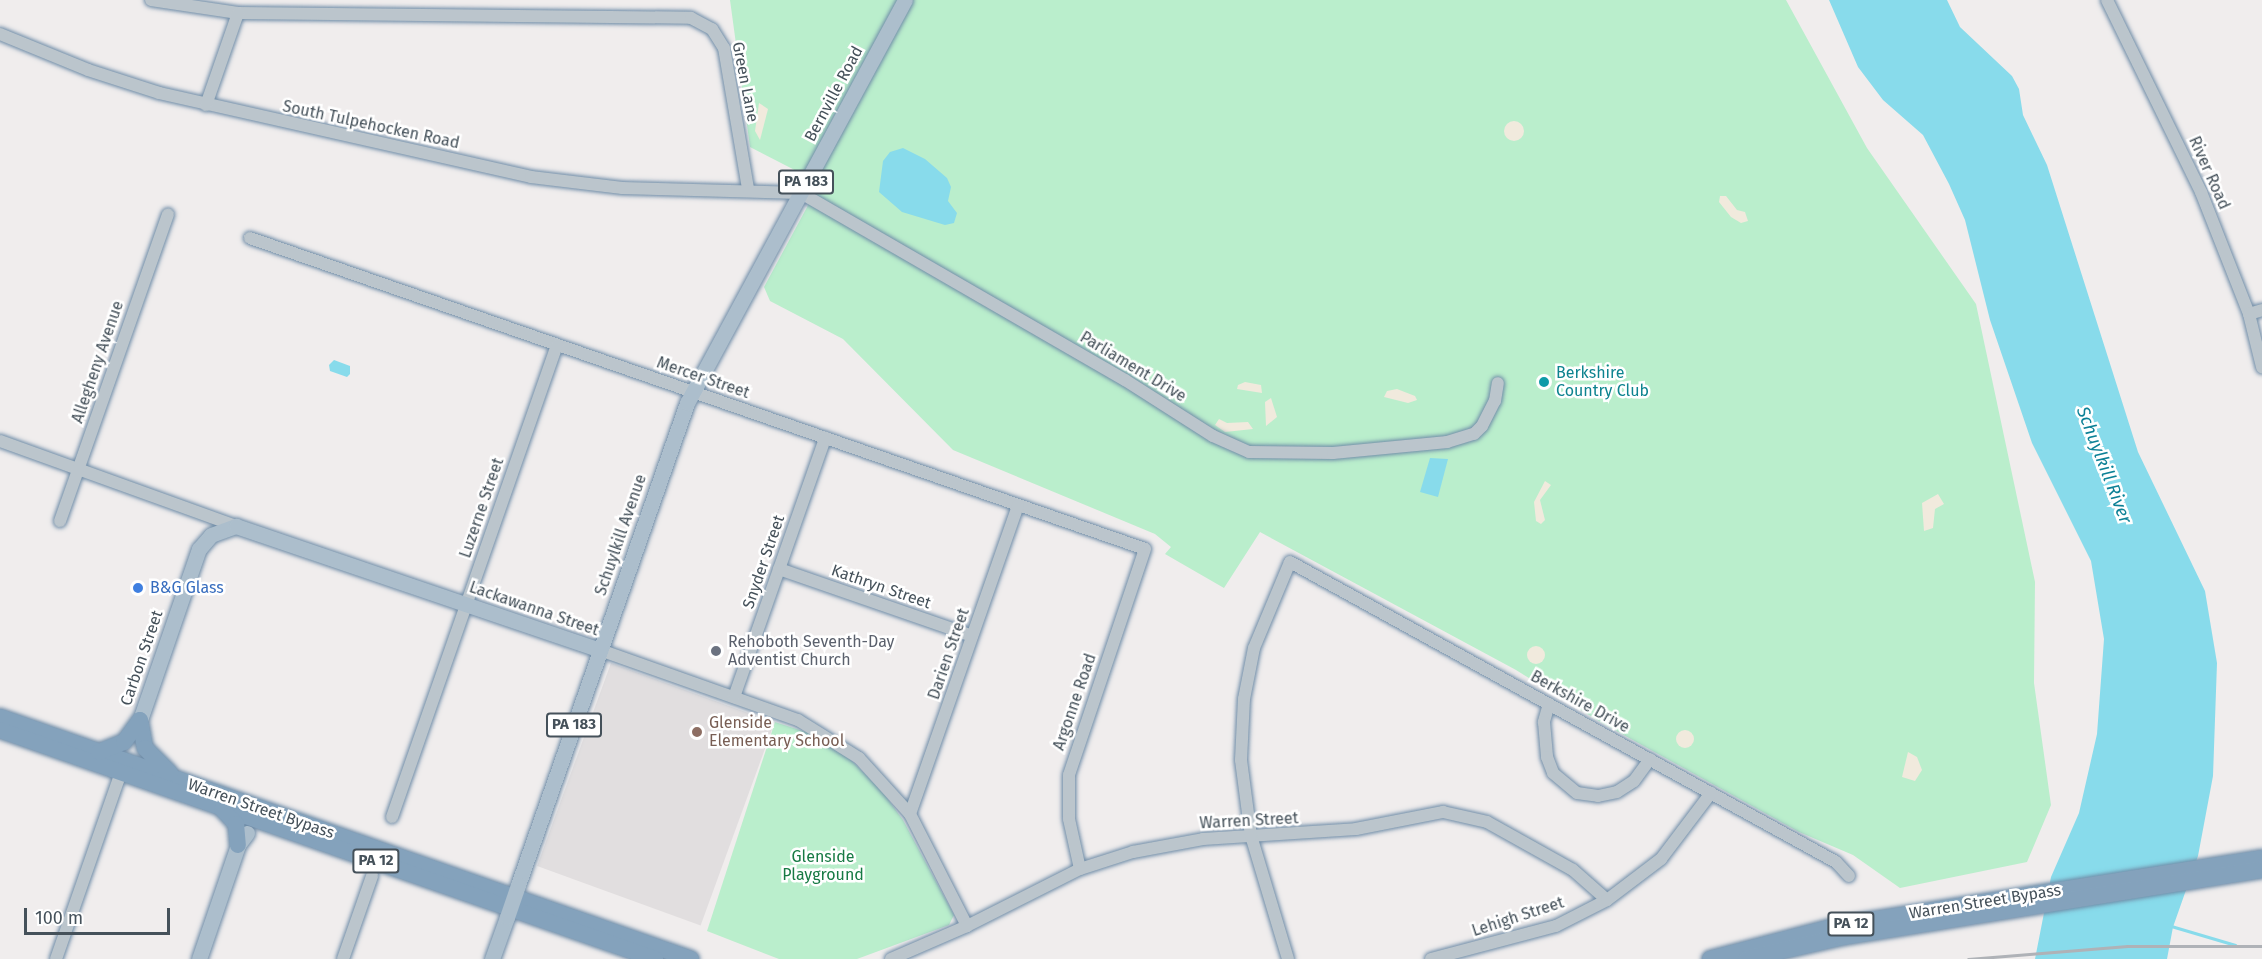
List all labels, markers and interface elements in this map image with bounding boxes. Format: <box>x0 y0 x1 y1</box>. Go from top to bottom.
street label: Green Lane <box>728 40 762 124</box>
street label: Bernville Road <box>801 43 867 145</box>
street label: South Tulpehocken Road <box>281 97 461 153</box>
street label: River Road <box>2184 133 2234 213</box>
road number: PA 183 <box>778 170 834 194</box>
street label: Allegheny Avenue <box>68 298 128 426</box>
street label: Parliament Drive <box>1076 328 1190 406</box>
street label: Mercer Street <box>654 353 752 403</box>
place label: Berkshire Country Club <box>1556 363 1649 401</box>
marker: Berkshire Country Club <box>1537 375 1551 389</box>
water label: Schuylkill River <box>2072 403 2136 527</box>
street label: Luzerne Street <box>456 455 508 561</box>
street label: Schuylkill Avenue <box>591 472 651 598</box>
street label: Snyder Street <box>739 513 789 611</box>
street label: Kathryn Street <box>829 561 933 613</box>
place label: B&G Glass <box>150 578 224 598</box>
street label: Lackawanna Street <box>467 578 601 640</box>
marker: B&G Glass <box>131 581 145 595</box>
street label: Darien Street <box>924 606 974 702</box>
street label: Carbon Street <box>117 608 167 708</box>
place label: Rehoboth Seventh-Day Adventist Church <box>728 632 894 670</box>
marker: Rehoboth Seventh-Day Adventist Church <box>709 644 723 658</box>
street label: Argonne Road <box>1049 651 1101 753</box>
street label: Berkshire Drive <box>1527 667 1633 737</box>
road number: PA 183 <box>546 713 602 737</box>
place label: Glenside Elementary School <box>709 713 844 751</box>
marker: Glenside Elementary School <box>690 725 704 739</box>
street label: Warren Street Bypass <box>185 775 337 843</box>
street label: Warren Street <box>1199 809 1299 833</box>
park label: Glenside Playground <box>782 847 864 885</box>
road number: PA 12 <box>352 849 400 873</box>
street label: Warren Street Bypass <box>1908 881 2062 923</box>
street label: Lehigh Street <box>1470 893 1566 941</box>
scale bar <box>27 896 172 934</box>
text: 100 m <box>35 907 83 929</box>
road number: PA 12 <box>1827 912 1875 936</box>

